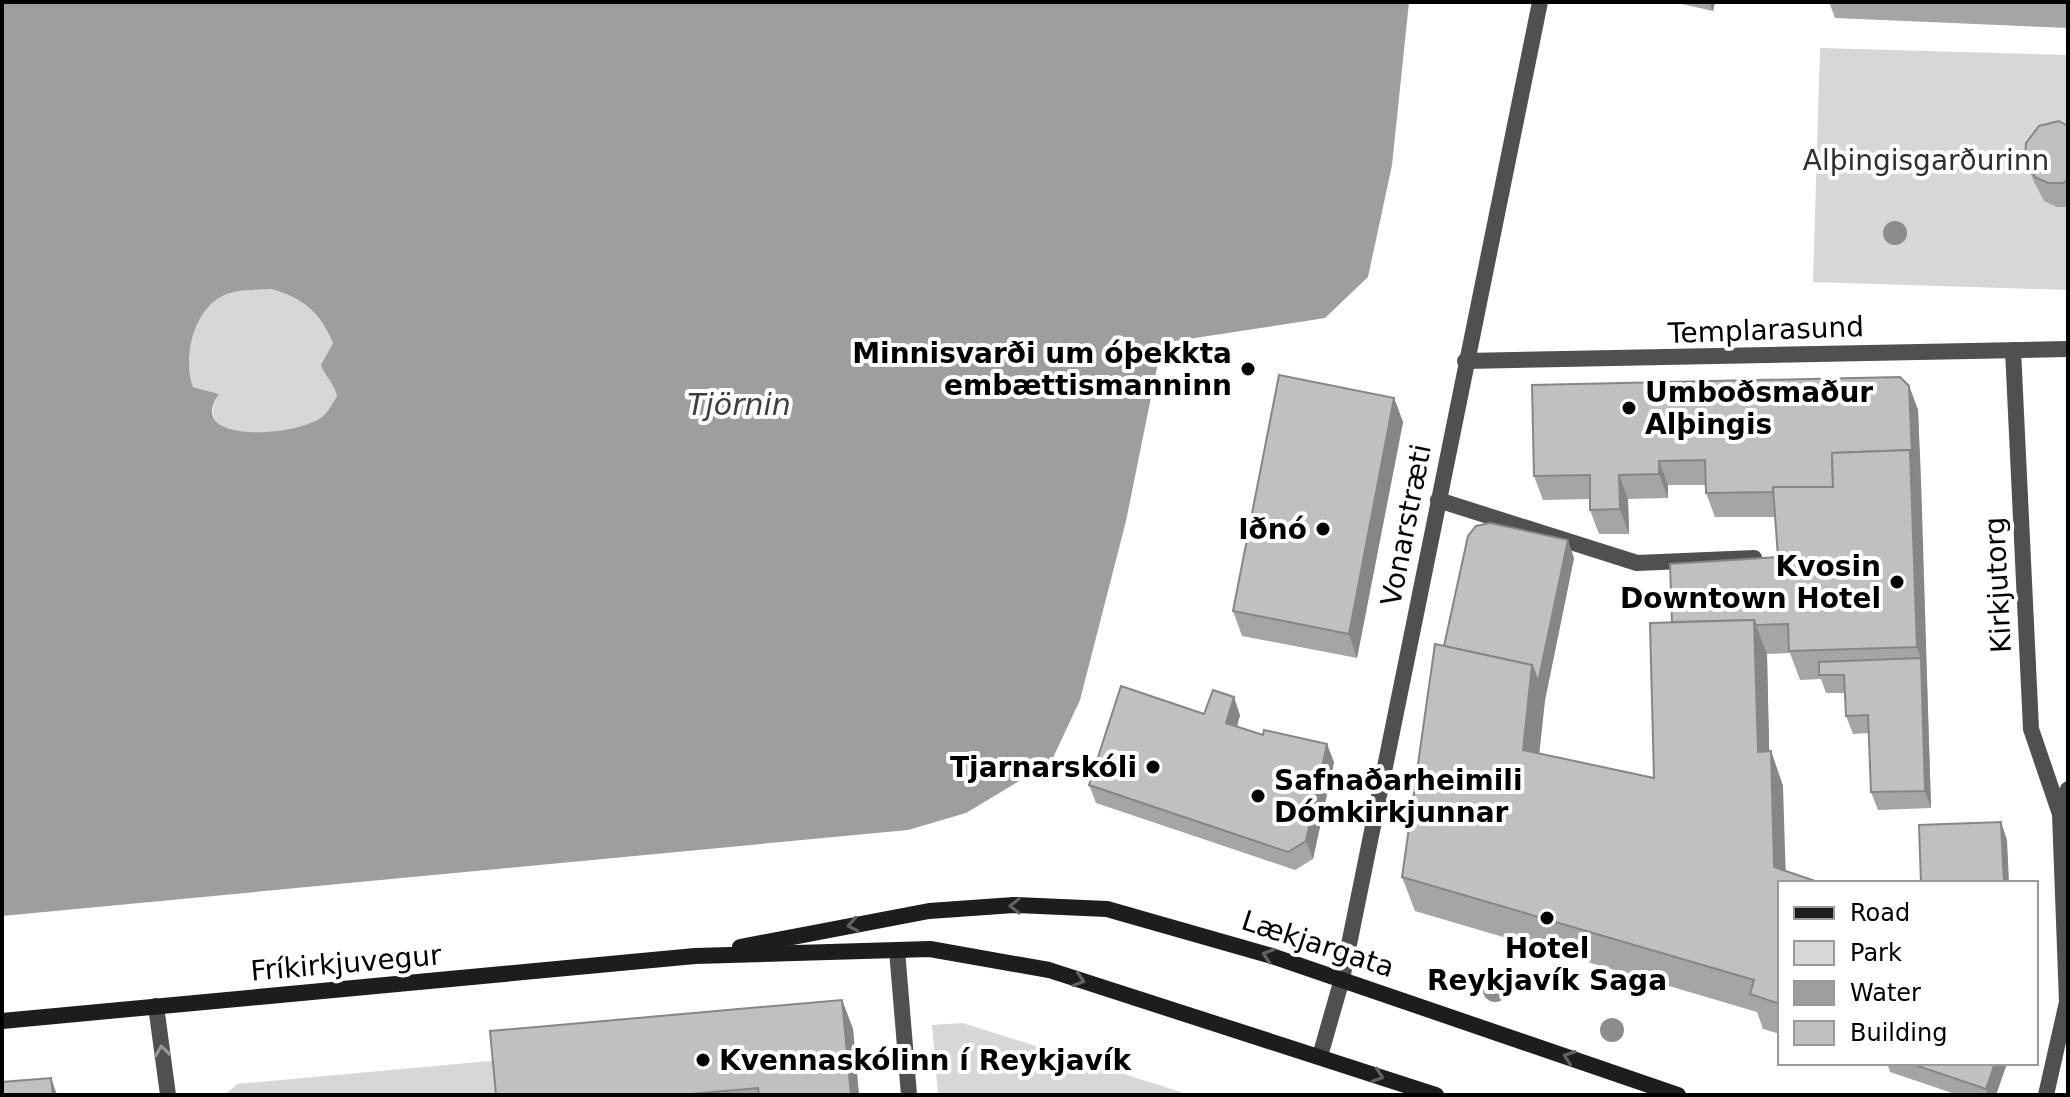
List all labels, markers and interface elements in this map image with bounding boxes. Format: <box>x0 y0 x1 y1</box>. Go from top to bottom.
park label: Alþingisgarðurinn <box>1803 144 2049 177</box>
street label: Templarasund <box>1666 310 1865 350</box>
place label: Minnisvarði um óþekkta embættismanninn <box>852 337 1232 402</box>
marker: Minnisvarði um óþekkta embættismanninn <box>1239 360 1257 378</box>
place label: Umboðsmaður Alþingis <box>1645 376 1873 441</box>
water label: Tjörnin <box>687 387 791 422</box>
marker: Umboðsmaður Alþingis <box>1620 399 1638 417</box>
street label: Vonarstræti <box>1374 441 1438 609</box>
place label: Iðnó <box>1238 513 1307 546</box>
street label: Kirkjutorg <box>1978 516 2018 654</box>
marker: Iðnó <box>1314 520 1332 538</box>
place label: Kvosin Downtown Hotel <box>1620 550 1881 615</box>
marker: Kvosin Downtown Hotel <box>1888 573 1906 591</box>
place label: Tjarnarskóli <box>950 751 1137 784</box>
marker: Tjarnarskóli <box>1144 758 1162 776</box>
place label: Safnaðarheimili Dómkirkjunnar <box>1274 764 1523 829</box>
marker: Safnaðarheimili Dómkirkjunnar <box>1249 787 1267 805</box>
legend <box>1778 881 2038 1065</box>
one-way arrow <box>1008 897 1021 915</box>
text: Road <box>1850 899 1910 927</box>
street label: Lækjargata <box>1238 904 1398 984</box>
marker: Hotel Reykjavík Saga <box>1538 909 1556 927</box>
one-way arrow <box>846 915 859 932</box>
place label: Hotel Reykjavík Saga <box>1427 932 1667 997</box>
street label: Fríkirkjuvegur <box>249 938 443 988</box>
text: Park <box>1850 939 1902 967</box>
one-way arrow <box>1262 948 1275 964</box>
one-way arrow <box>1072 970 1086 986</box>
text: Water <box>1850 979 1921 1007</box>
text: Building <box>1850 1019 1947 1047</box>
one-way arrow <box>154 1044 171 1058</box>
place label: Kvennaskólinn í Reykjavík <box>719 1044 1132 1077</box>
marker: Kvennaskólinn í Reykjavík <box>694 1051 712 1069</box>
one-way arrow <box>1563 1051 1577 1067</box>
one-way arrow <box>1370 1066 1384 1082</box>

